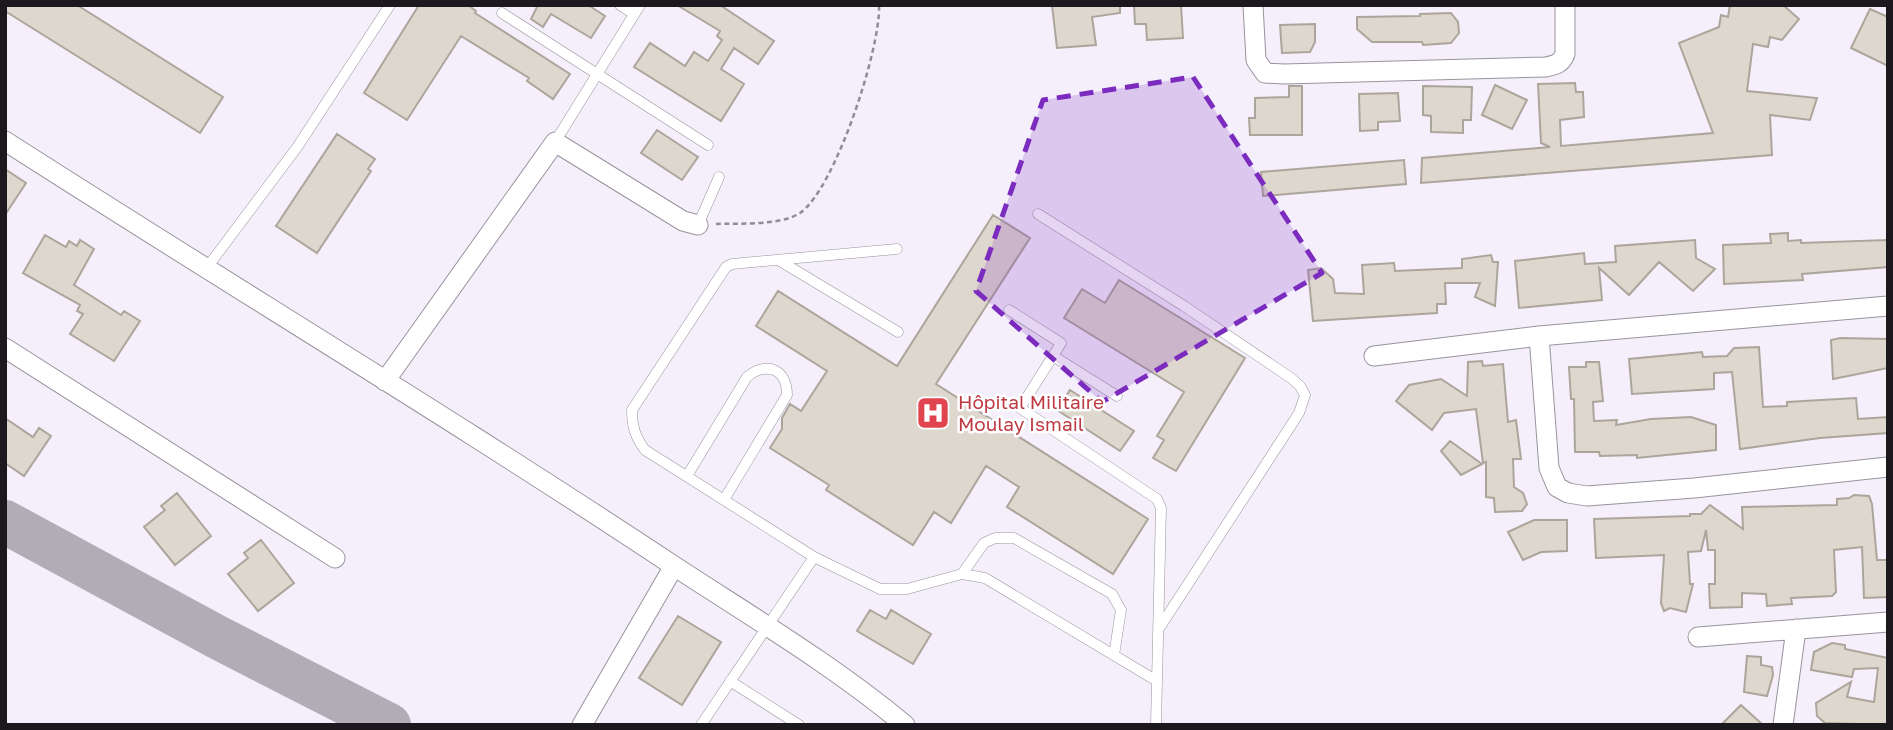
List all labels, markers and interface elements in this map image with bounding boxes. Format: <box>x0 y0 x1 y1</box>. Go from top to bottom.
place label: Hôpital Militaire Moulay Ismail <box>958 390 1104 435</box>
hospital icon: Hôpital Militaire Moulay Ismail <box>914 394 952 432</box>

